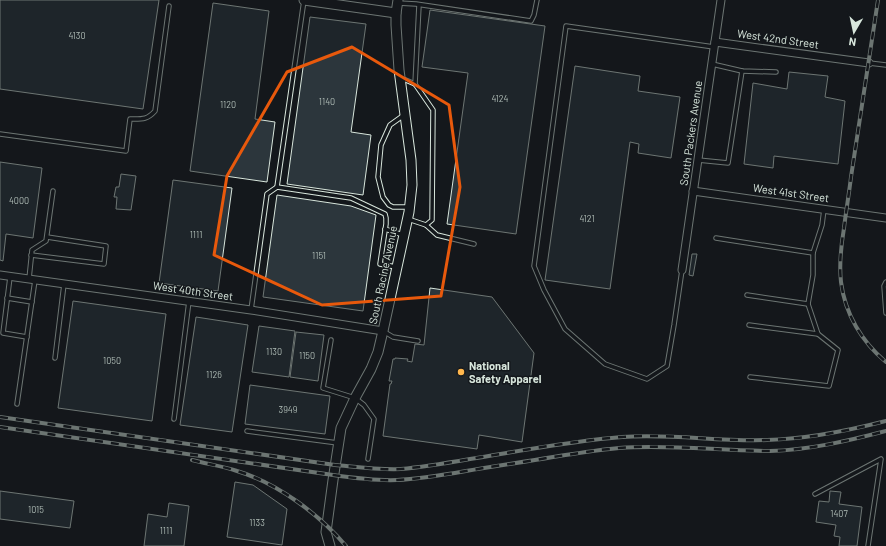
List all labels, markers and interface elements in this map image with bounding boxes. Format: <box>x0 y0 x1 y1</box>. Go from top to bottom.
north arrow <box>834 12 874 52</box>
street label: West 42nd Street <box>736 26 820 51</box>
house number: 4130 <box>68 30 86 41</box>
text: N <box>848 35 857 49</box>
street label: South Packers Avenue <box>677 79 704 186</box>
house number: 4124 <box>491 93 509 104</box>
house number: 1140 <box>319 96 335 107</box>
house number: 1120 <box>220 99 236 110</box>
street label: West 41st Street <box>752 181 830 204</box>
house number: 4000 <box>9 195 29 206</box>
house number: 4121 <box>579 213 595 224</box>
street label: South Racine Avenue <box>366 224 399 325</box>
house number: 1111 <box>190 229 202 240</box>
house number: 1151 <box>312 250 326 261</box>
street label: West 40th Street <box>152 278 234 303</box>
house number: 1130 <box>266 346 282 357</box>
house number: 1150 <box>299 350 315 361</box>
house number: 1050 <box>103 355 121 366</box>
place label: National Safety Apparel <box>469 359 542 385</box>
marker: National Safety Apparel <box>456 367 466 377</box>
house number: 1126 <box>206 369 222 380</box>
house number: 3949 <box>279 404 298 415</box>
house number: 1015 <box>28 504 44 515</box>
house number: 1407 <box>830 508 848 519</box>
house number: 1133 <box>249 517 265 528</box>
house number: 1111 <box>160 525 172 536</box>

